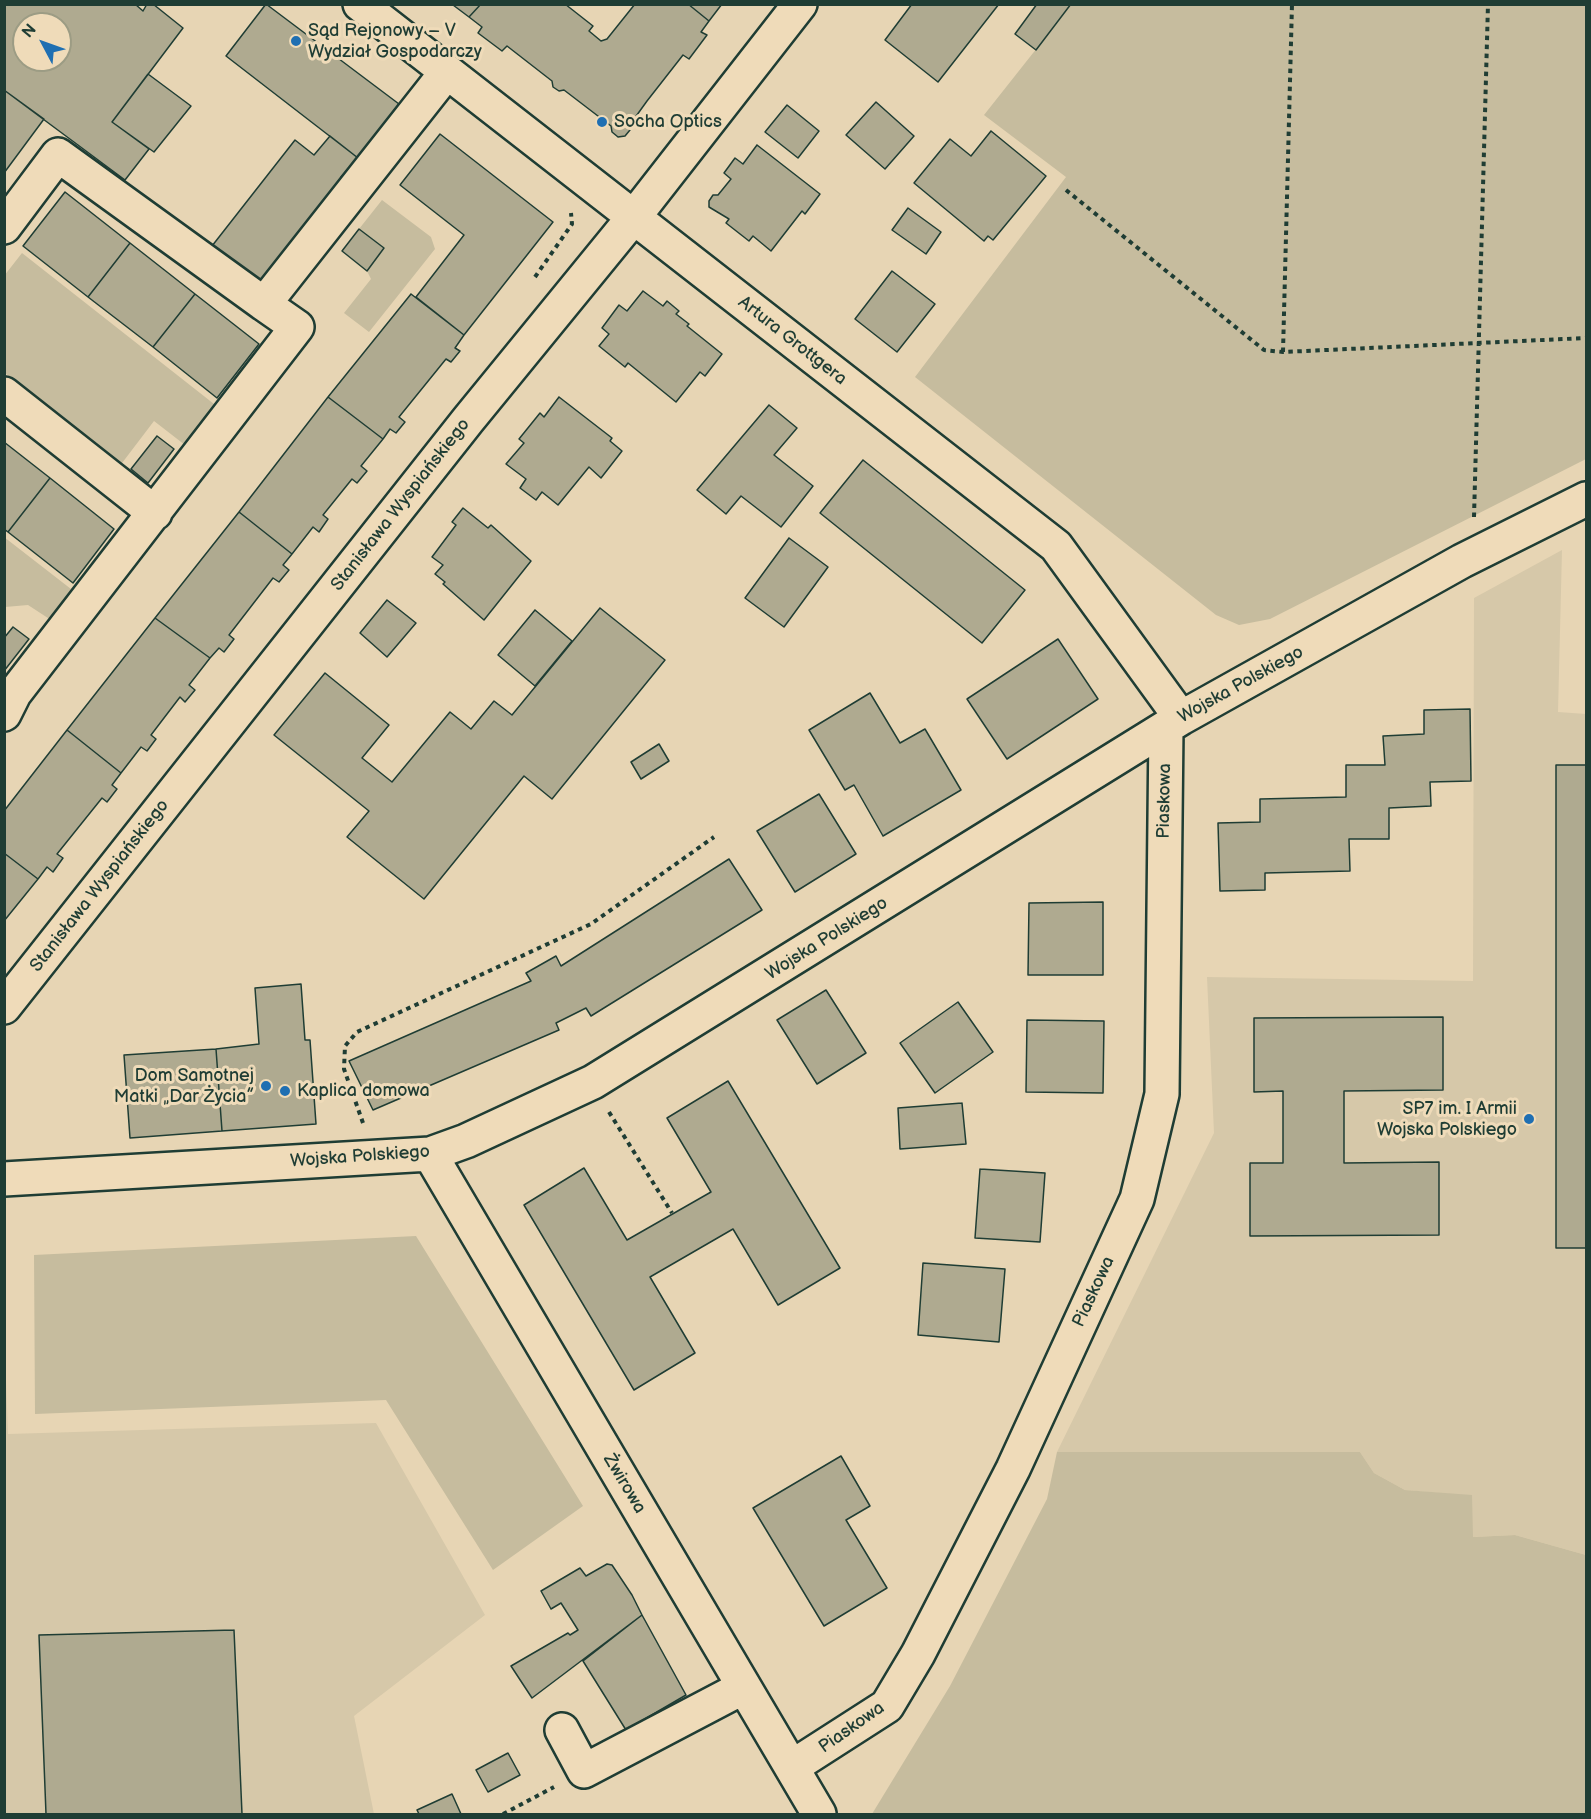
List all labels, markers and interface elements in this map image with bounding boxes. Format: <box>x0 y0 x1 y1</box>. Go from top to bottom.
north arrow <box>12 12 72 72</box>
text: N <box>18 20 41 42</box>
place label: Sąd Rejonowy – V Wydział Gospodarczy <box>308 20 482 63</box>
marker: Sąd Rejonowy – V Wydział Gospodarczy <box>289 34 303 48</box>
place label: Socha Optics <box>614 111 722 133</box>
marker: Socha Optics <box>595 115 609 129</box>
street label: Artura Grottgera <box>733 292 851 390</box>
street label: Stanisława Wyspiańskiego <box>327 414 475 596</box>
street label: Wojska Polskiego <box>1174 642 1308 728</box>
street label: Piaskowa <box>1154 763 1176 839</box>
street label: Stanisława Wyspiańskiego <box>26 795 174 977</box>
street label: Wojska Polskiego <box>762 893 892 985</box>
place label: Dom Samotnej Matki „Dar Życia” <box>114 1065 254 1108</box>
marker: Dom Samotnej Matki „Dar Życia” <box>259 1079 273 1093</box>
place label: Kaplica domowa <box>297 1080 430 1102</box>
marker: Kaplica domowa <box>278 1084 292 1098</box>
place label: SP7 im. I Armii Wojska Polskiego <box>1377 1098 1517 1140</box>
marker: SP7 im. I Armii Wojska Polskiego <box>1522 1112 1536 1126</box>
street label: Wojska Polskiego <box>289 1141 431 1173</box>
street label: Piaskowa <box>1068 1253 1120 1331</box>
street label: Żwirowa <box>598 1450 650 1518</box>
street label: Piaskowa <box>815 1698 889 1758</box>

